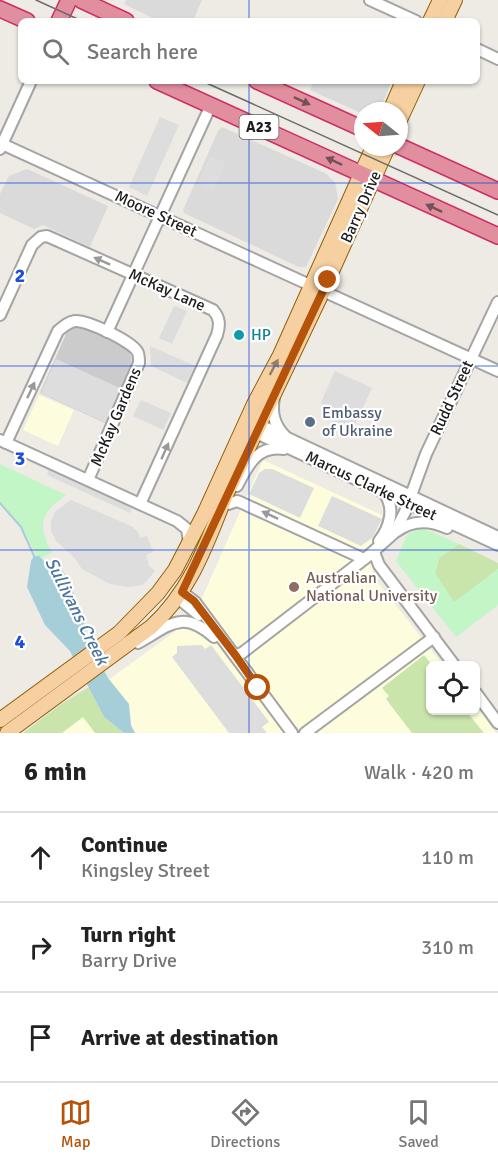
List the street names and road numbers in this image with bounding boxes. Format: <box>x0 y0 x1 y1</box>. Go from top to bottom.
road number: A23 <box>240 115 278 139</box>
street label: Barry Drive <box>336 168 386 246</box>
street label: Moore Street <box>112 186 201 242</box>
street label: McKay Lane <box>125 264 209 316</box>
street label: Rudd Street <box>426 357 478 439</box>
street label: McKay Gardens <box>86 365 146 469</box>
street label: Marcus Clarke Street <box>302 447 440 525</box>

